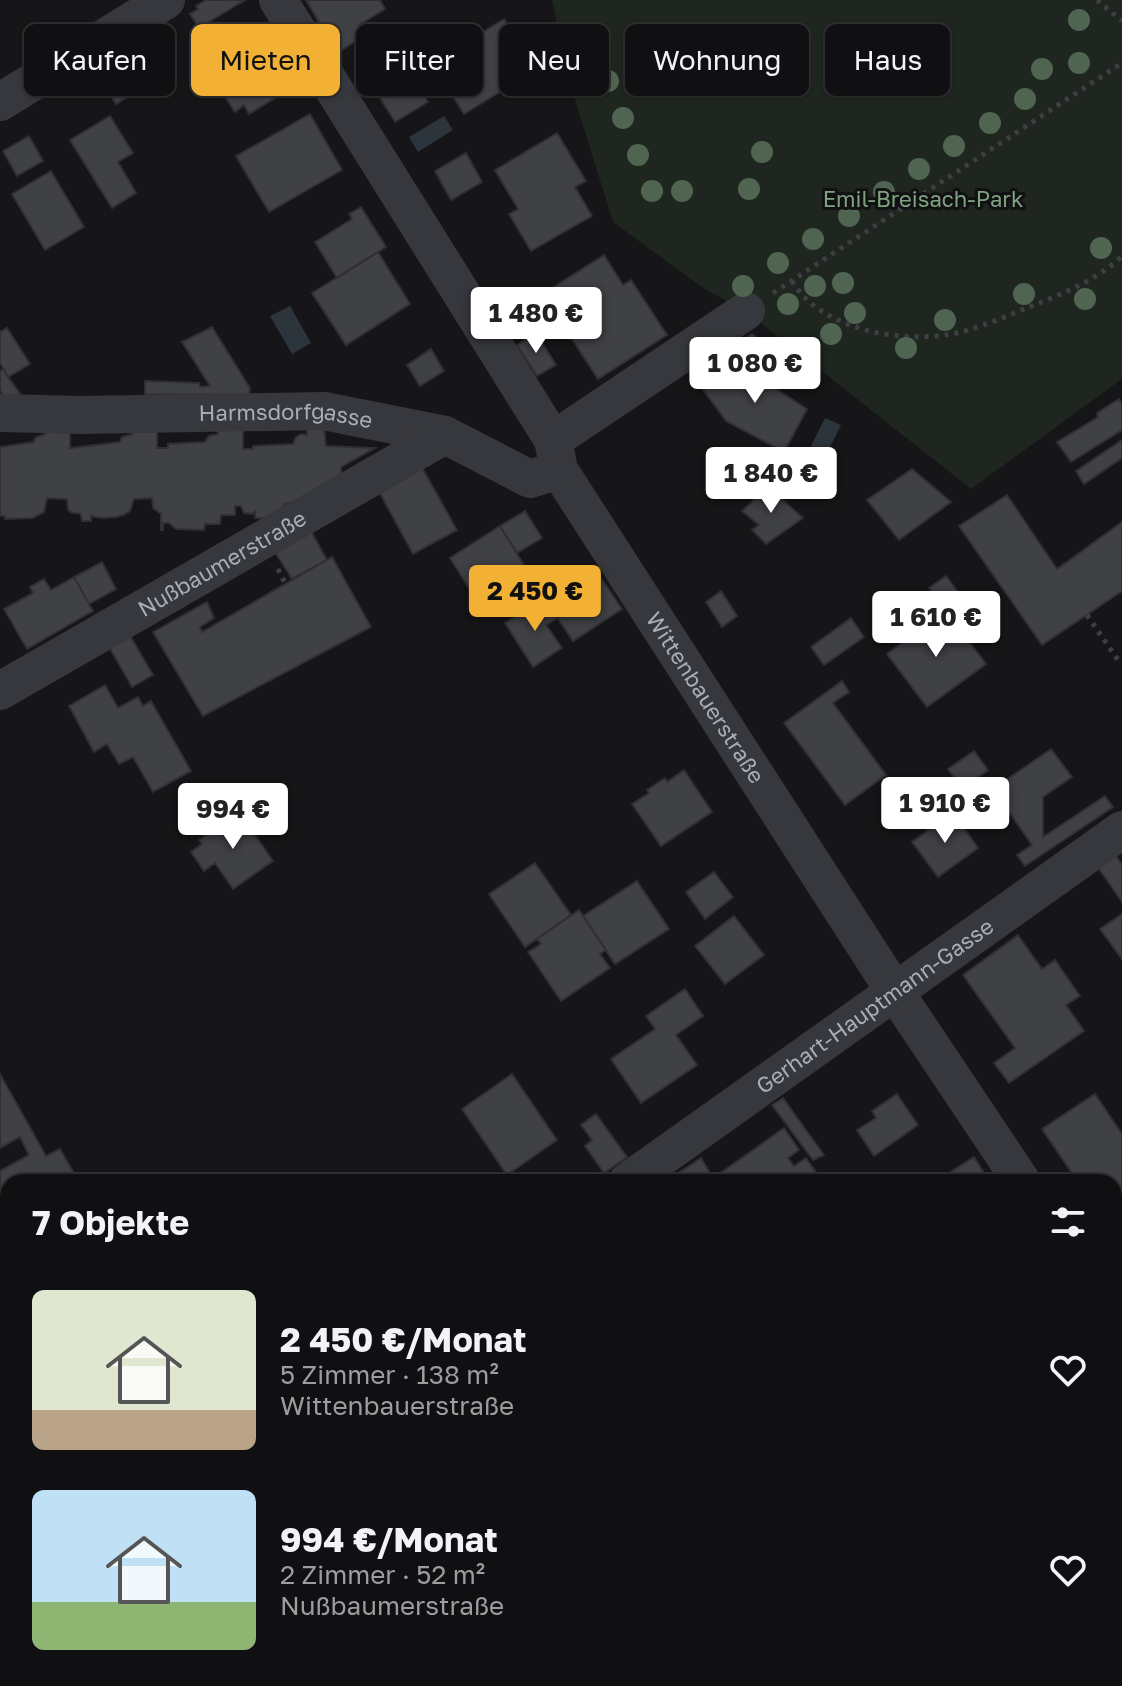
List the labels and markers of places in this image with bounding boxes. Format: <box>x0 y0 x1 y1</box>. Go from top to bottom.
pin: 1 480 € <box>462 287 610 355</box>
pin: 1 080 € <box>681 337 829 405</box>
pin: 1 840 € <box>697 447 845 515</box>
pin: 2 450 € <box>461 565 609 633</box>
pin: 1 610 € <box>862 591 1010 659</box>
pin: 1 910 € <box>871 777 1019 845</box>
pin: 994 € <box>177 783 289 851</box>

